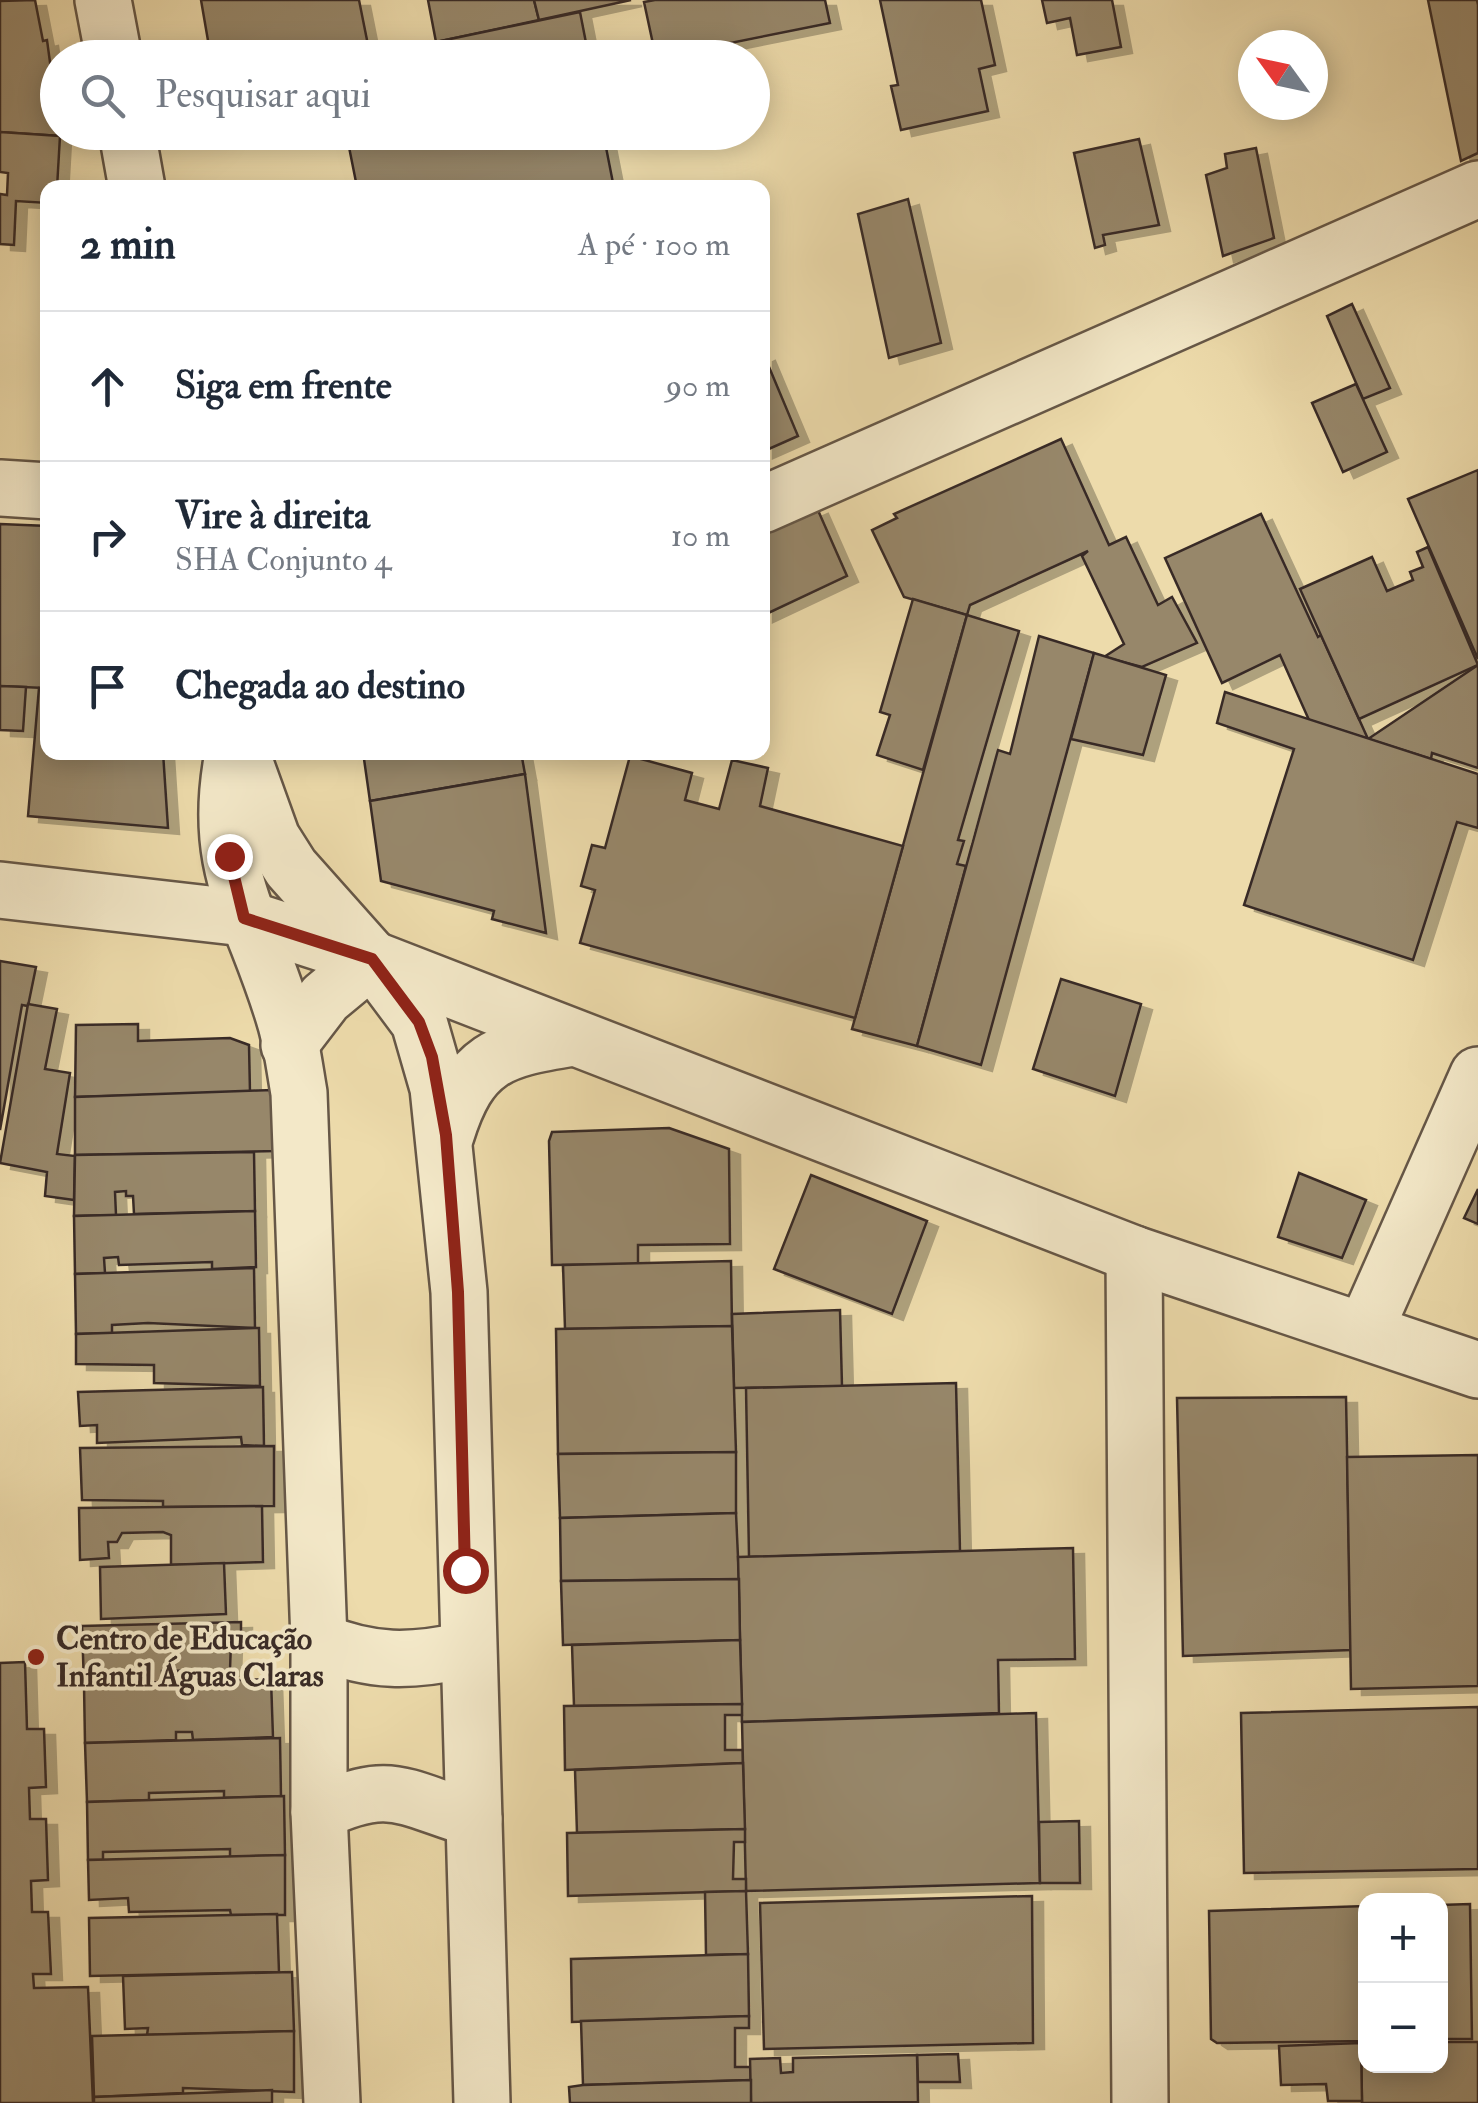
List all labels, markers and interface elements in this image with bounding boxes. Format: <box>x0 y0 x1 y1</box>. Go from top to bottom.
north arrow <box>1238 30 1328 120</box>
search box <box>40 40 770 150</box>
icon: search <box>75 68 130 123</box>
text: Pesquisar aqui <box>155 71 371 119</box>
text: 2 min <box>80 219 176 271</box>
text: A pé · 100 m <box>578 225 730 265</box>
icon: ahead <box>80 359 135 414</box>
text: Siga em frente <box>175 362 392 410</box>
text: 90 m <box>666 366 730 406</box>
text: Vire à direita <box>175 492 370 540</box>
icon: right <box>80 509 135 564</box>
text: 10 m <box>671 516 730 556</box>
text: SHA Conjunto 4 <box>175 540 391 580</box>
icon: arrive <box>80 659 135 714</box>
text: Chegada ao destino <box>175 662 465 710</box>
route end <box>207 834 253 880</box>
route start <box>443 1548 489 1594</box>
place label: Centro de Educação Infantil Águas Claras <box>56 1619 324 1696</box>
marker: Centro de Educação Infantil Águas Claras <box>25 1646 47 1668</box>
map controls <box>1358 1893 1448 2073</box>
button: + <box>1358 1893 1448 1983</box>
button: − <box>1358 1983 1448 2073</box>

